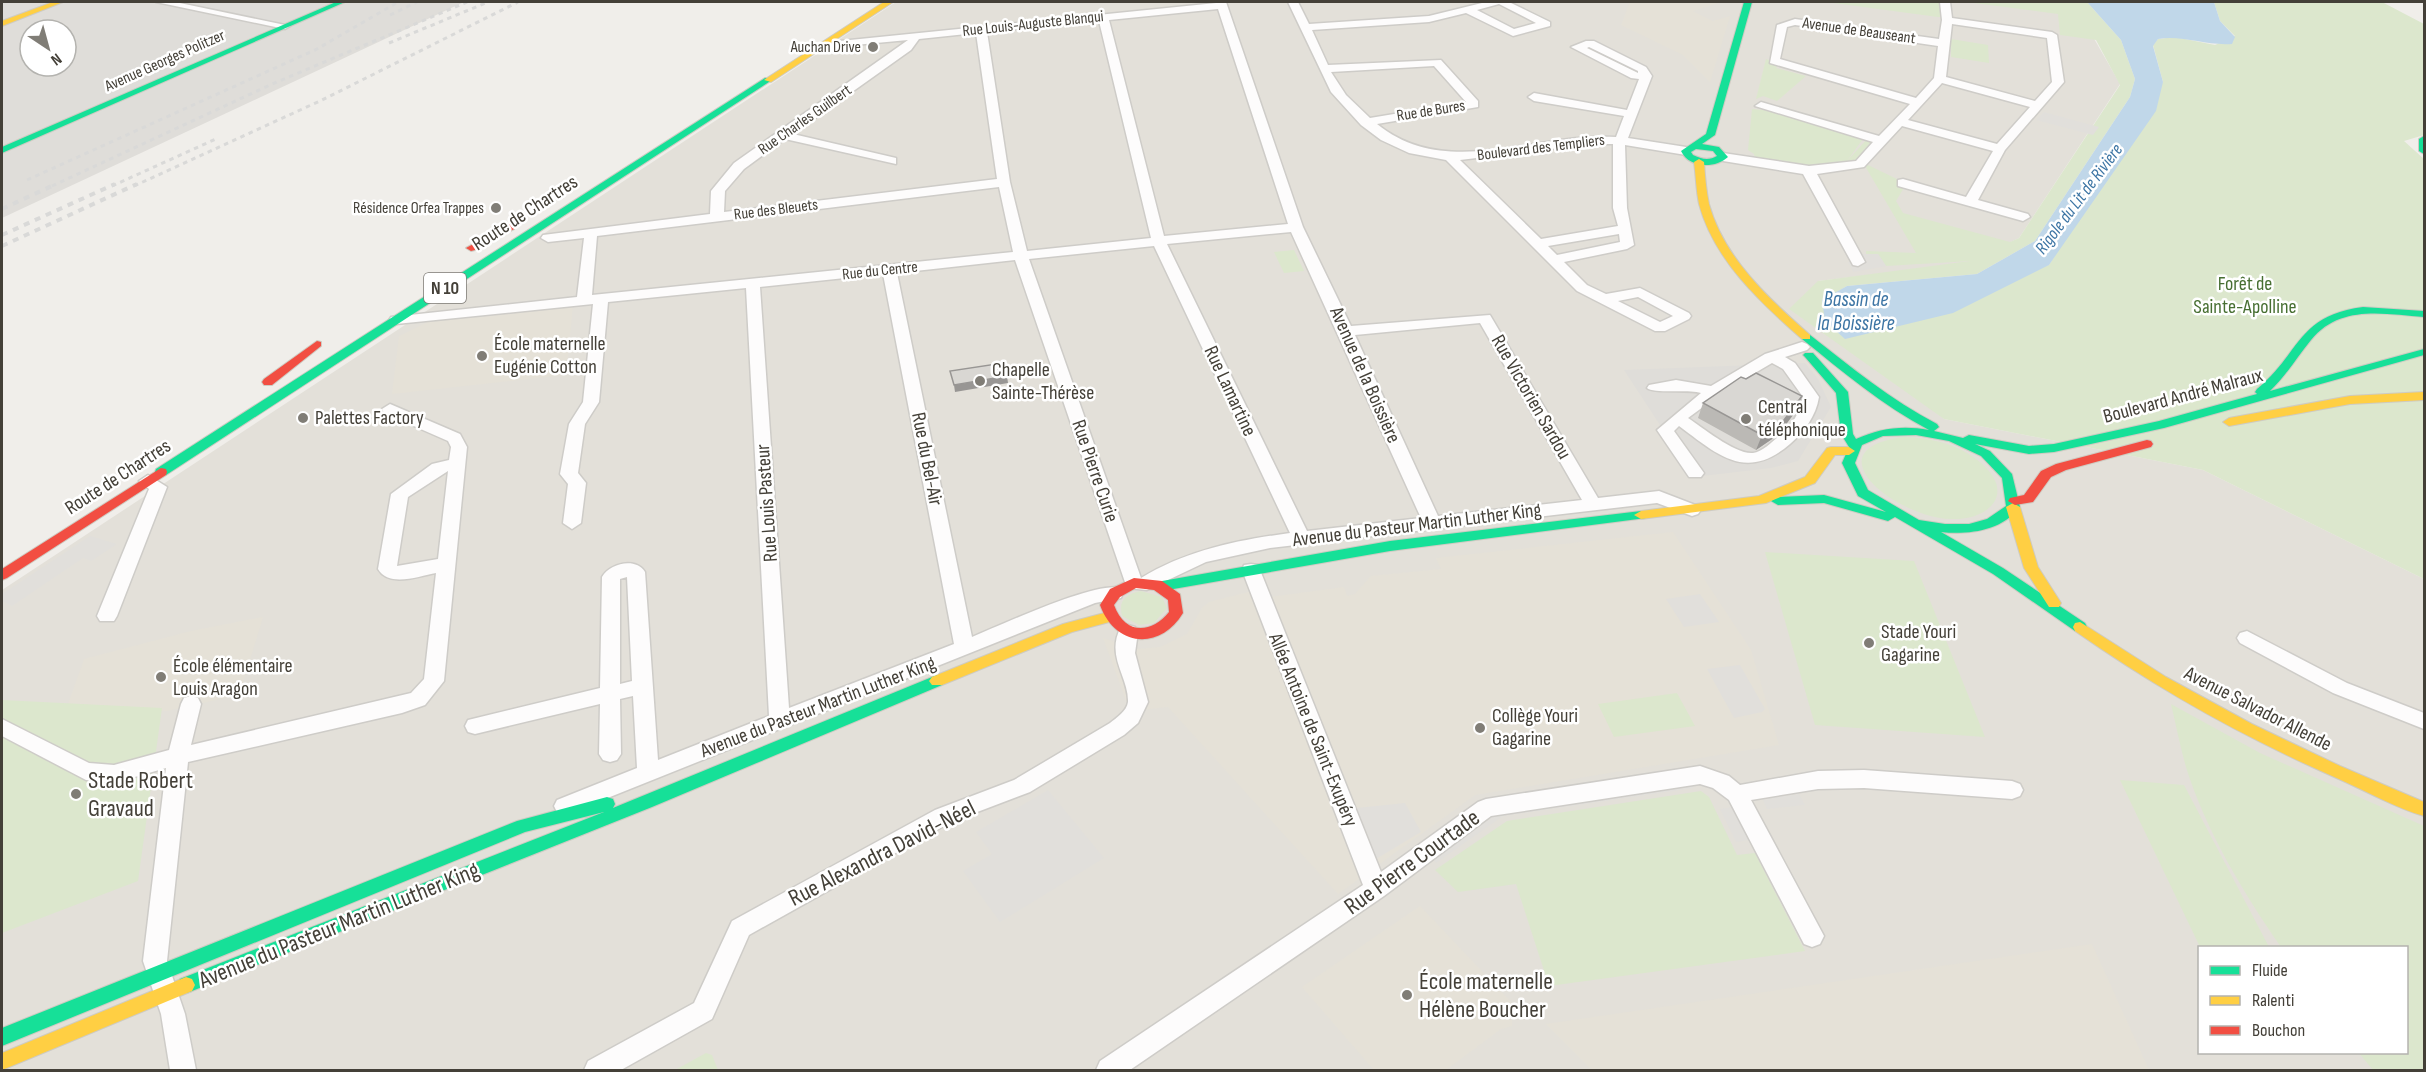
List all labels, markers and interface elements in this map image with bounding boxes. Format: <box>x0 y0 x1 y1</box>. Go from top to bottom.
street label: Rue Louis-Auguste Blanqui <box>961 7 1105 41</box>
street label: Avenue de Beauseant <box>1800 14 1917 48</box>
north arrow <box>18 18 78 78</box>
street label: Avenue Georges Politzer <box>101 26 228 96</box>
place label: Auchan Drive <box>790 38 861 57</box>
marker: Auchan Drive <box>866 40 880 54</box>
text: N <box>47 49 65 69</box>
street label: Rue Charles Guilbert <box>755 81 855 159</box>
street label: Rue de Bures <box>1395 96 1467 126</box>
street label: Boulevard des Templiers <box>1476 131 1606 165</box>
water label: Rigole du Lit de Rivière <box>2031 140 2127 258</box>
street label: Route de Chartres <box>468 170 582 256</box>
street label: Rue des Bleuets <box>733 195 819 225</box>
place label: Résidence Orfea Trappes <box>353 199 484 218</box>
marker: Résidence Orfea Trappes <box>489 201 503 215</box>
street label: Rue du Centre <box>841 258 919 284</box>
park label: Forêt de Sainte-Apolline <box>2193 272 2297 319</box>
road number: N 10 <box>424 273 466 303</box>
water label: Bassin de la Boissière <box>1817 287 1895 336</box>
street label: Avenue de la Boissière <box>1324 302 1406 447</box>
street label: Rue Victorien Sardou <box>1486 331 1576 463</box>
place label: École maternelle Eugénie Cotton <box>494 332 606 379</box>
street label: Rue Lamartine <box>1199 342 1261 440</box>
marker: École maternelle Eugénie Cotton <box>475 349 489 363</box>
place label: Chapelle Sainte-Thérèse <box>992 358 1094 405</box>
street label: Boulevard André Malraux <box>2101 363 2266 429</box>
marker: Chapelle Sainte-Thérèse <box>973 374 987 388</box>
place label: Central téléphonique <box>1758 395 1846 442</box>
place label: Palettes Factory <box>315 406 424 430</box>
street label: Rue du Bel-Air <box>906 410 948 508</box>
marker: Palettes Factory <box>296 411 310 425</box>
marker: Central téléphonique <box>1739 412 1753 426</box>
street label: Rue Pierre Curie <box>1066 417 1124 525</box>
street label: Route de Chartres <box>61 434 175 520</box>
street label: Rue Louis Pasteur <box>751 443 783 563</box>
street label: Avenue du Pasteur Martin Luther King <box>1290 498 1543 552</box>
place label: Stade Youri Gagarine <box>1881 620 1956 667</box>
street label: Allée Antoine de Saint-Exupéry <box>1263 629 1363 831</box>
marker: Stade Youri Gagarine <box>1862 636 1876 650</box>
street label: Avenue du Pasteur Martin Luther King <box>696 651 939 763</box>
place label: École élémentaire Louis Aragon <box>173 654 293 701</box>
street label: Avenue Salvador Allende <box>2179 661 2336 756</box>
marker: École élémentaire Louis Aragon <box>154 670 168 684</box>
place label: Collège Youri Gagarine <box>1492 704 1578 751</box>
marker: Collège Youri Gagarine <box>1473 721 1487 735</box>
place label: Stade Robert Gravaud <box>88 766 193 823</box>
marker: Stade Robert Gravaud <box>69 787 83 801</box>
street label: Rue Alexandra David-Néel <box>784 793 980 913</box>
street label: Rue Pierre Courtade <box>1339 803 1485 921</box>
street label: Avenue du Pasteur Martin Luther King <box>193 855 484 995</box>
legend <box>2198 946 2408 1054</box>
text: Fluide <box>2252 960 2288 981</box>
place label: École maternelle Hélène Boucher <box>1419 967 1553 1024</box>
marker: École maternelle Hélène Boucher <box>1400 988 1414 1002</box>
text: Ralenti <box>2252 990 2294 1011</box>
text: Bouchon <box>2252 1020 2305 1041</box>

